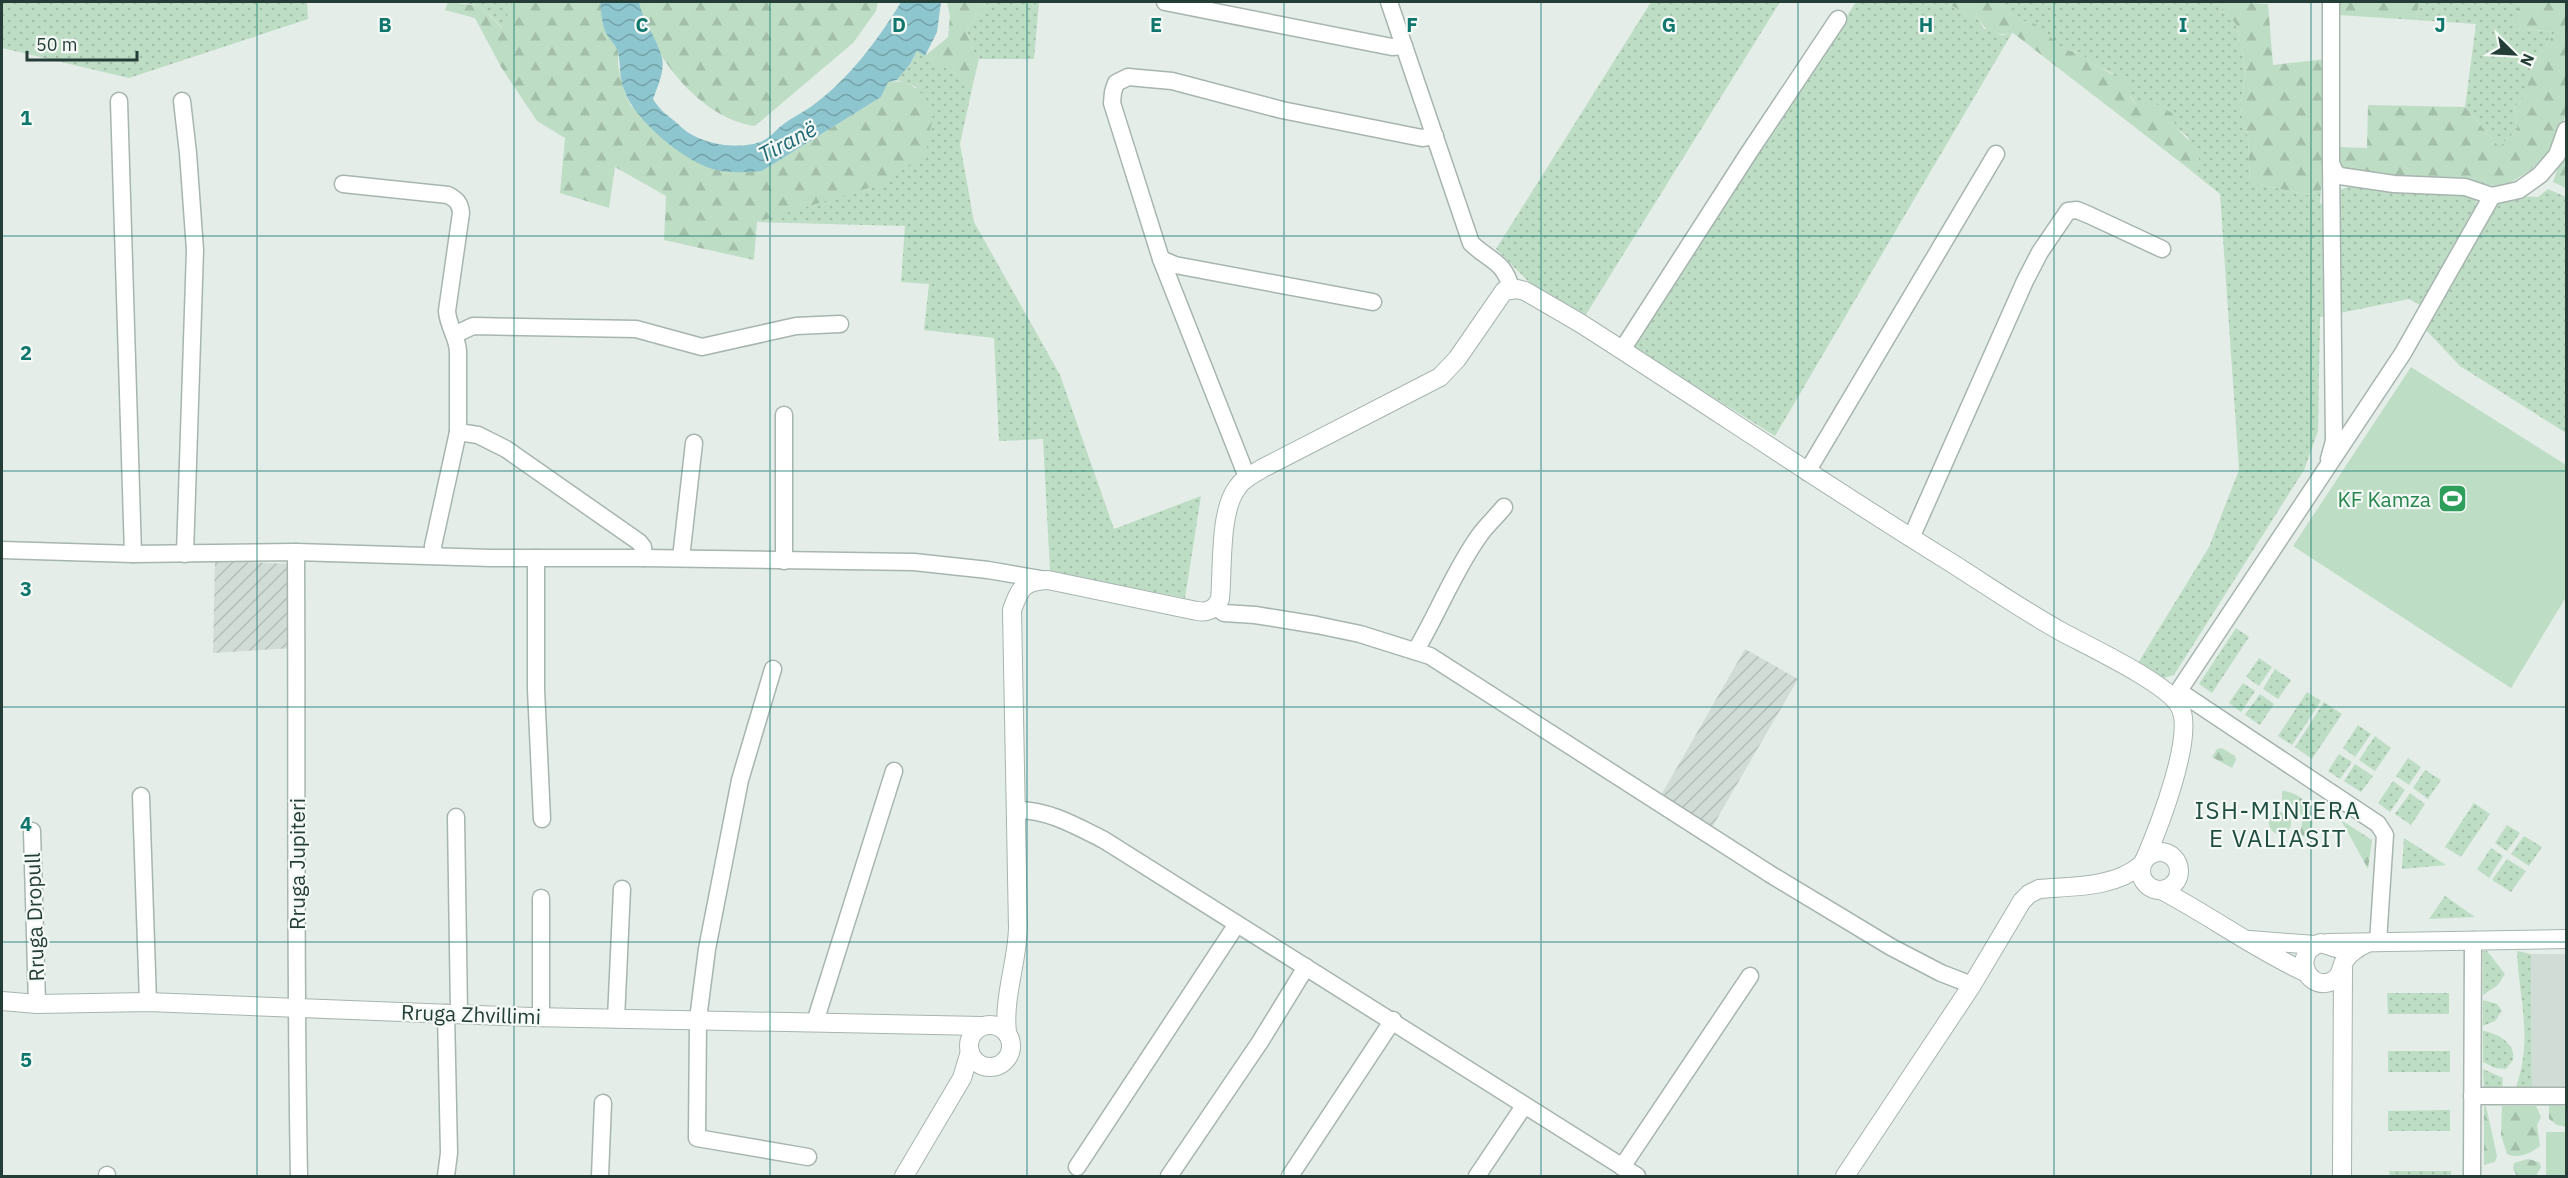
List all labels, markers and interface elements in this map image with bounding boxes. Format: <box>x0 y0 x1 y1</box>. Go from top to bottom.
text: B <box>378 11 392 38</box>
text: C <box>635 11 649 38</box>
text: D <box>892 11 906 38</box>
text: E <box>1150 11 1162 38</box>
text: F <box>1406 11 1418 38</box>
text: G <box>1662 11 1676 38</box>
text: H <box>1919 11 1933 38</box>
text: I <box>2179 11 2187 38</box>
text: J <box>2434 11 2446 38</box>
scale bar <box>27 24 136 62</box>
north arrow <box>2484 24 2544 84</box>
text: 50 m <box>36 33 78 56</box>
text: N <box>2516 51 2539 69</box>
text: 1 <box>20 104 32 131</box>
water label: Tiranë <box>753 114 821 168</box>
text: 2 <box>20 339 32 366</box>
sports icon: KF Kamza <box>2436 483 2468 515</box>
place label: KF Kamza <box>2337 485 2431 513</box>
text: 3 <box>20 575 32 602</box>
district label: ISH-MINIERA E VALIASIT <box>2195 794 2361 854</box>
street label: Rruga Jupiteri <box>283 798 311 930</box>
text: 4 <box>20 810 32 837</box>
street label: Rruga Dropull <box>18 852 50 982</box>
street label: Rruga Zhvillimi <box>401 998 541 1030</box>
text: 5 <box>20 1046 32 1073</box>

